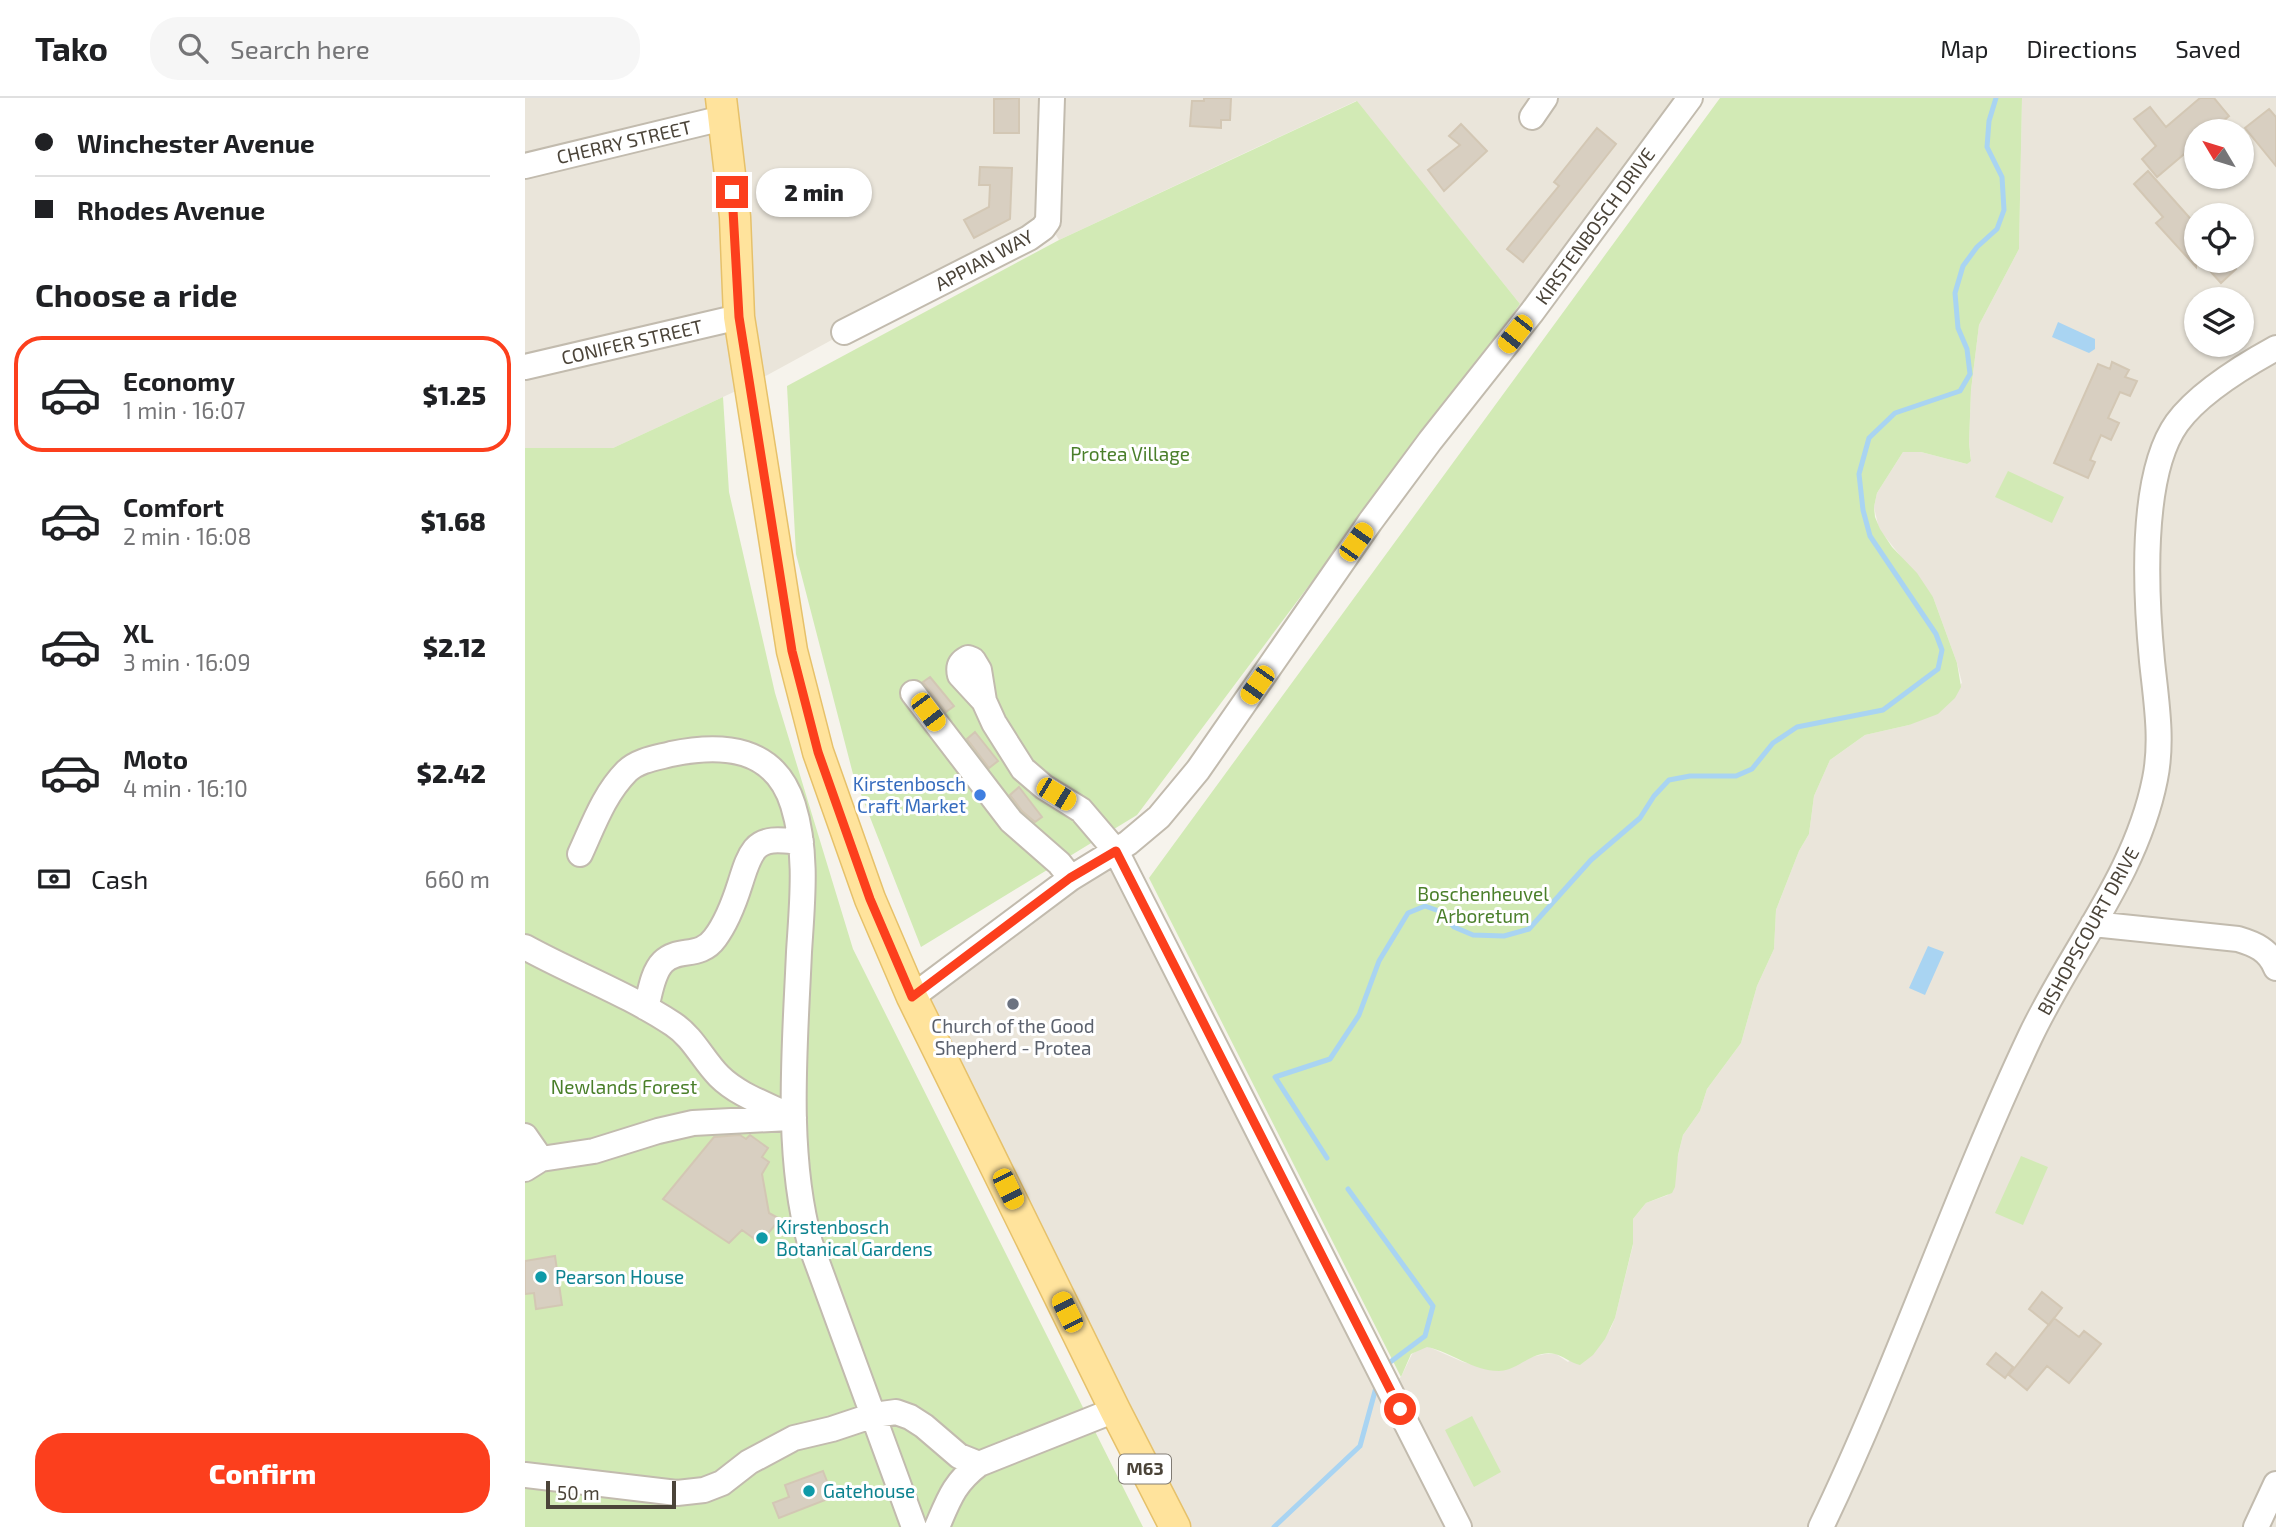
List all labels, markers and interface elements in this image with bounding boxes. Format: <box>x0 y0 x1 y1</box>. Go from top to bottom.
search box <box>150 17 640 80</box>
text: Tako <box>35 28 108 68</box>
icon: search <box>174 29 212 67</box>
text: Search here <box>230 33 370 64</box>
text: Map <box>1940 34 1988 63</box>
text: Directions <box>2026 34 2137 63</box>
text: Saved <box>2175 34 2241 63</box>
street label: CHERRY STREET <box>554 115 694 168</box>
north arrow <box>2184 119 2254 189</box>
map controls <box>2184 119 2254 357</box>
text: Winchester Avenue <box>77 127 315 158</box>
street label: KIRSTENBOSCH DRIVE <box>1530 143 1659 309</box>
callout: 2 min <box>757 168 872 217</box>
route end <box>716 176 748 208</box>
text: 2 min <box>784 178 844 206</box>
text: Rhodes Avenue <box>77 194 265 225</box>
button: locate <box>2184 203 2254 273</box>
street label: APPIAN WAY <box>931 224 1037 295</box>
text: Choose a ride <box>35 275 238 313</box>
button: layers <box>2184 287 2254 357</box>
car <box>1494 311 1537 357</box>
street label: CONIFER STREET <box>559 314 705 369</box>
icon: car <box>39 363 102 426</box>
text: Economy <box>123 365 235 396</box>
text: $1.25 <box>422 379 486 410</box>
text: 1 min · 16:07 <box>123 396 246 424</box>
park label: Protea Village <box>1070 442 1190 465</box>
icon: car <box>39 489 102 552</box>
text: Comfort <box>123 491 224 522</box>
text: $1.68 <box>420 505 486 536</box>
car <box>1336 519 1377 565</box>
text: 2 min · 16:08 <box>123 522 252 550</box>
icon: car <box>39 615 102 678</box>
text: XL <box>123 617 154 648</box>
text: $2.12 <box>423 631 486 662</box>
text: 3 min · 16:09 <box>123 648 251 676</box>
car <box>1237 662 1278 708</box>
car <box>907 689 950 735</box>
icon: car <box>39 741 102 804</box>
text: Moto <box>123 743 188 774</box>
text: $2.42 <box>417 757 486 788</box>
place label: Kirstenbosch Craft Market <box>853 772 966 817</box>
text: 4 min · 16:10 <box>123 774 248 802</box>
car <box>1033 774 1080 814</box>
marker: Kirstenbosch Craft Market <box>972 787 988 803</box>
street label: BISHOPSCOURT DRIVE <box>2032 843 2143 1019</box>
icon: cash <box>35 860 73 898</box>
text: Cash <box>91 863 148 894</box>
text: 660 m <box>425 865 490 893</box>
park label: Boschenheuvel Arboretum <box>1417 882 1549 927</box>
marker: Church of the Good Shepherd - Protea <box>1005 996 1021 1012</box>
place label: Church of the Good Shepherd - Protea <box>931 1014 1095 1059</box>
park label: Newlands Forest <box>551 1075 697 1098</box>
car <box>990 1166 1027 1212</box>
place label: Kirstenbosch Botanical Gardens <box>776 1215 933 1260</box>
marker: Kirstenbosch Botanical Gardens <box>754 1230 770 1246</box>
place label: Pearson House <box>555 1265 684 1288</box>
marker: Pearson House <box>533 1269 549 1285</box>
car <box>1049 1289 1086 1335</box>
route start <box>1384 1393 1416 1425</box>
button: Confirm <box>35 1433 490 1513</box>
road number: M63 <box>1119 1454 1171 1484</box>
scale bar <box>546 1478 675 1510</box>
place label: Gatehouse <box>823 1479 915 1502</box>
text: 50 m <box>557 1481 600 1504</box>
marker: Gatehouse <box>801 1483 817 1499</box>

